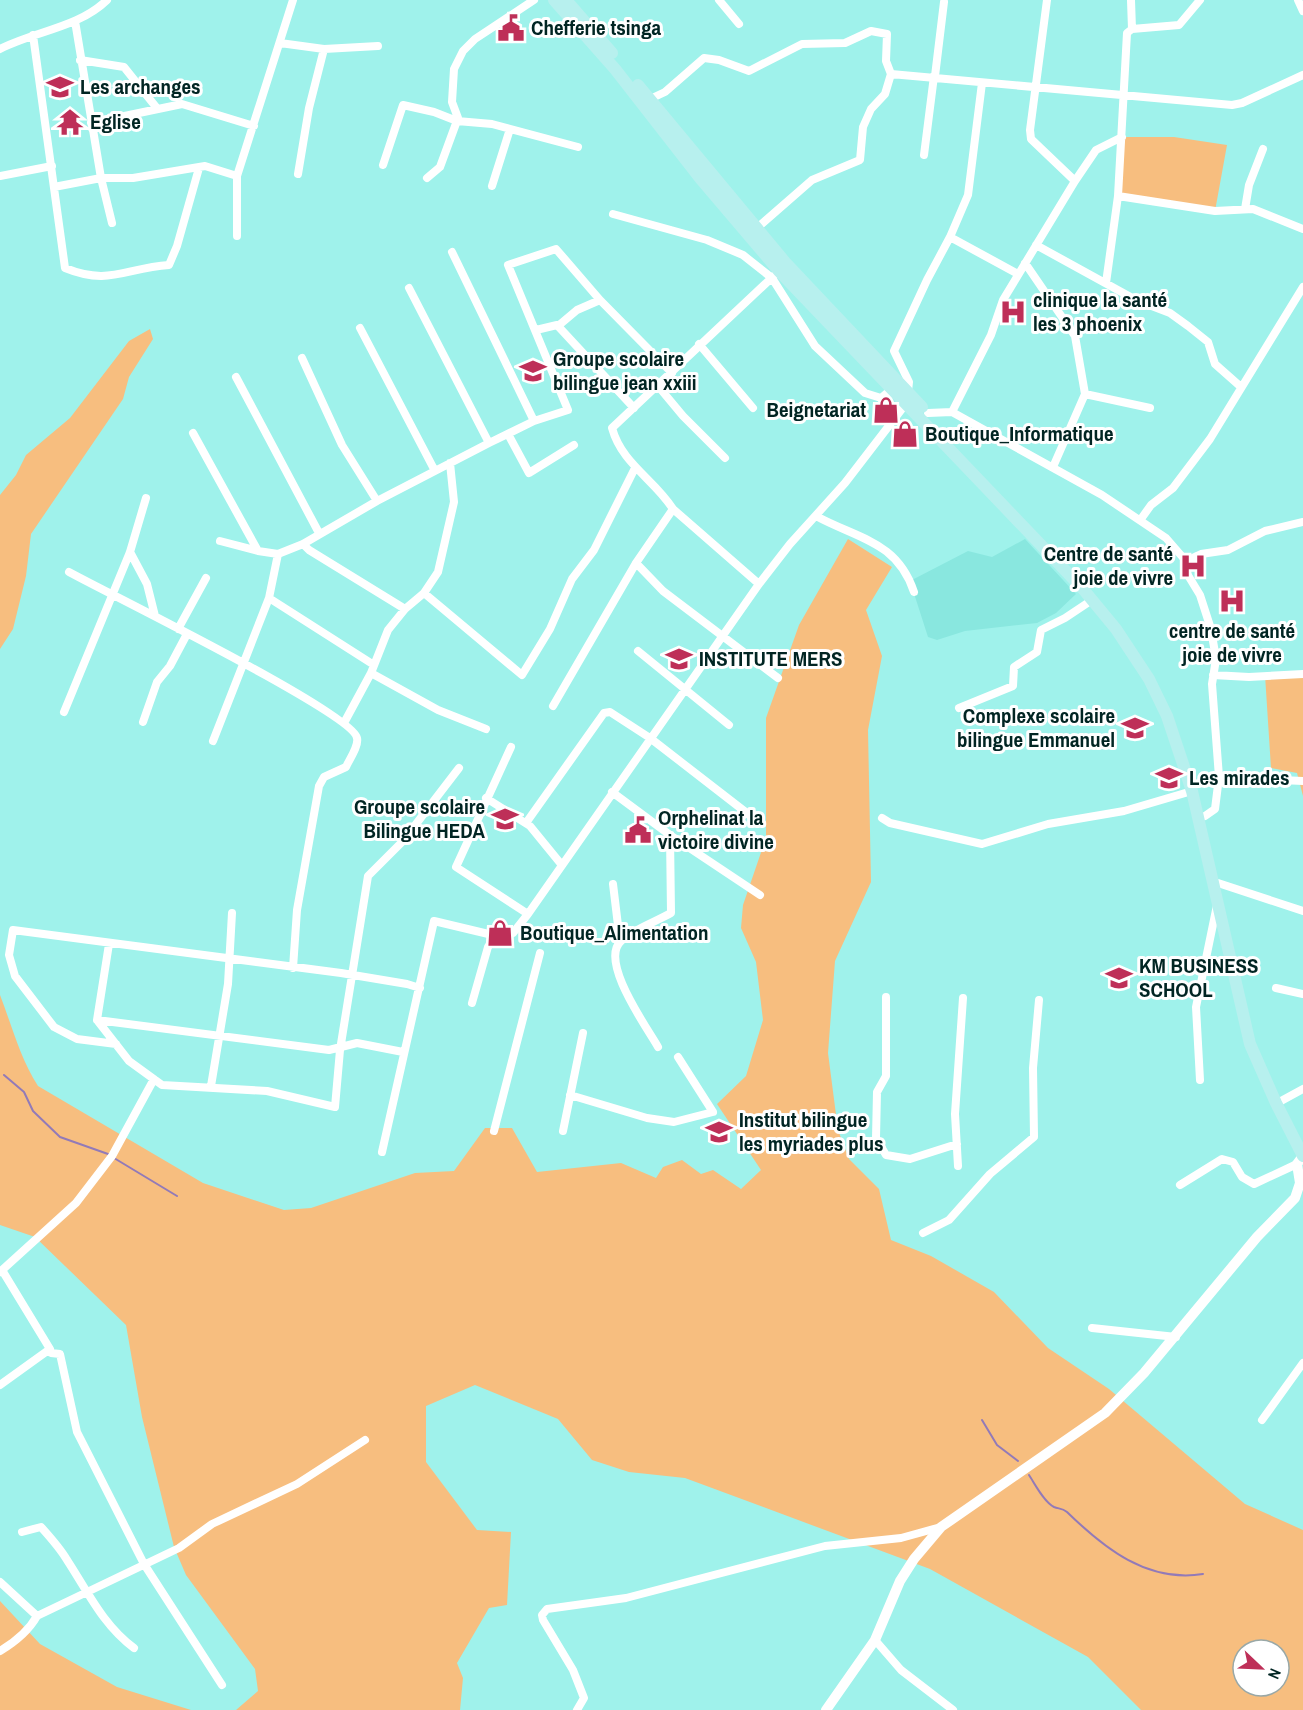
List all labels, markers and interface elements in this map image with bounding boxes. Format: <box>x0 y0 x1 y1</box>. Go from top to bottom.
public building icon: Chefferie tsinga <box>496 13 526 43</box>
place label: Chefferie tsinga <box>531 13 662 42</box>
school or university icon: Les archanges <box>45 72 75 102</box>
place label: Les archanges <box>80 72 201 101</box>
temple icon: Eglise <box>55 107 85 137</box>
place label: Eglise <box>90 107 141 136</box>
place label: clinique la santé les 3 phoenix <box>1033 285 1167 338</box>
hospital icon: clinique la santé les 3 phoenix <box>998 297 1028 327</box>
place label: Groupe scolaire bilingue jean xxiii <box>553 344 697 397</box>
school or university icon: Groupe scolaire bilingue jean xxiii <box>518 356 548 386</box>
place label: Beignetariat <box>766 395 866 424</box>
shop icon: Beignetariat <box>871 395 901 425</box>
shop icon: Boutique_Informatique <box>890 419 920 449</box>
place label: Boutique_Informatique <box>925 419 1113 448</box>
place label: Centre de santé joie de vivre <box>1044 539 1173 592</box>
hospital icon: Centre de santé joie de vivre <box>1178 551 1208 581</box>
hospital icon: centre de santé joie de vivre <box>1217 586 1247 616</box>
place label: centre de santé joie de vivre <box>1169 616 1295 669</box>
school or university icon: INSTITUTE MERS <box>664 644 694 674</box>
place label: INSTITUTE MERS <box>699 644 843 673</box>
place label: Complexe scolaire bilingue Emmanuel <box>957 701 1115 754</box>
school or university icon: Complexe scolaire bilingue Emmanuel <box>1120 713 1150 743</box>
school or university icon: Les mirades <box>1154 763 1184 793</box>
place label: Les mirades <box>1189 763 1290 792</box>
place label: Groupe scolaire Bilingue HEDA <box>354 792 486 845</box>
place label: Orphelinat la victoire divine <box>658 803 774 856</box>
school or university icon: Groupe scolaire Bilingue HEDA <box>490 804 520 834</box>
public building icon: Orphelinat la victoire divine <box>623 815 653 845</box>
shop icon: Boutique_Alimentation <box>485 918 515 948</box>
place label: Boutique_Alimentation <box>520 918 708 947</box>
place label: KM BUSINESS SCHOOL <box>1139 951 1259 1004</box>
school or university icon: KM BUSINESS SCHOOL <box>1104 963 1134 993</box>
place label: Institut bilingue les myriades plus <box>739 1105 884 1158</box>
school or university icon: Institut bilingue les myriades plus <box>704 1117 734 1147</box>
north arrow <box>1231 1638 1291 1698</box>
text: N <box>1263 1665 1287 1683</box>

